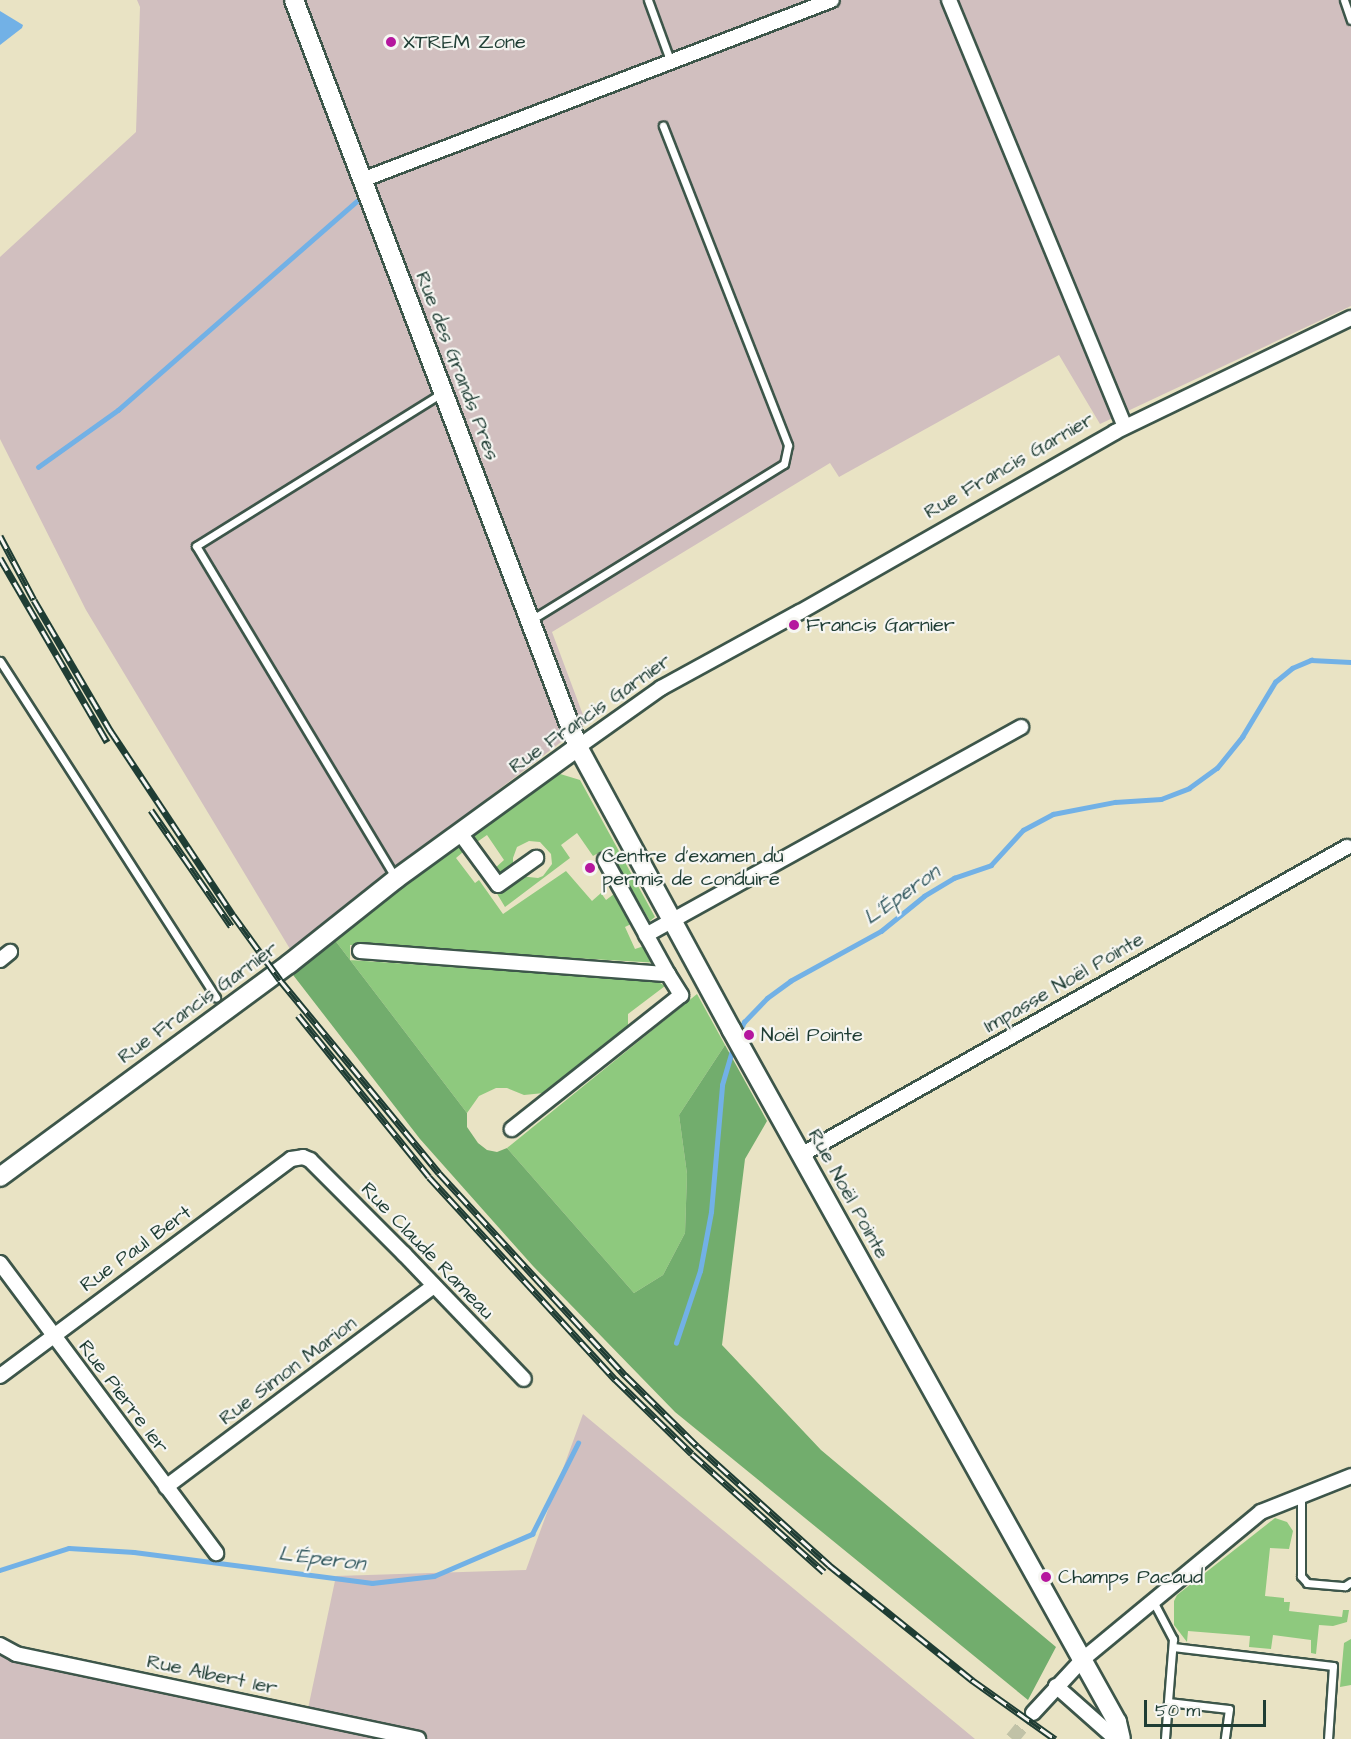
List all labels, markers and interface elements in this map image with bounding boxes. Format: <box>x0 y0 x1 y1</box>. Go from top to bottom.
place label: XTREM Zone <box>403 30 526 54</box>
marker: XTREM Zone <box>384 35 398 49</box>
street label: Rue des Grands Pres <box>410 268 504 464</box>
street label: Rue Francis Garnier <box>920 408 1098 524</box>
place label: Francis Garnier <box>806 613 955 637</box>
marker: Francis Garnier <box>787 618 801 632</box>
street label: Rue Francis Garnier <box>504 649 676 779</box>
place label: Centre d'examen du permis de conduire <box>602 844 784 891</box>
water label: L'Éperon <box>859 860 945 930</box>
marker: Centre d'examen du permis de conduire <box>583 861 597 875</box>
street label: Impasse Noël Pointe <box>980 927 1148 1039</box>
street label: Rue Francis Garnier <box>113 937 283 1069</box>
place label: Noël Pointe <box>761 1023 863 1047</box>
marker: Noël Pointe <box>742 1028 756 1042</box>
street label: Rue Noël Pointe <box>802 1125 894 1263</box>
street label: Rue Claude Rameau <box>355 1178 499 1324</box>
street label: Rue Paul Bert <box>76 1201 196 1297</box>
street label: Rue Simon Marion <box>215 1311 361 1431</box>
street label: Rue Pierre 1er <box>73 1336 173 1458</box>
water label: L'Éperon <box>277 1541 367 1577</box>
place label: Champs Pacaud <box>1058 1565 1203 1589</box>
marker: Champs Pacaud <box>1039 1570 1053 1584</box>
street label: Rue Albert 1er <box>145 1649 279 1701</box>
scale bar <box>1147 1688 1268 1726</box>
text: 50 m <box>1155 1698 1200 1723</box>

